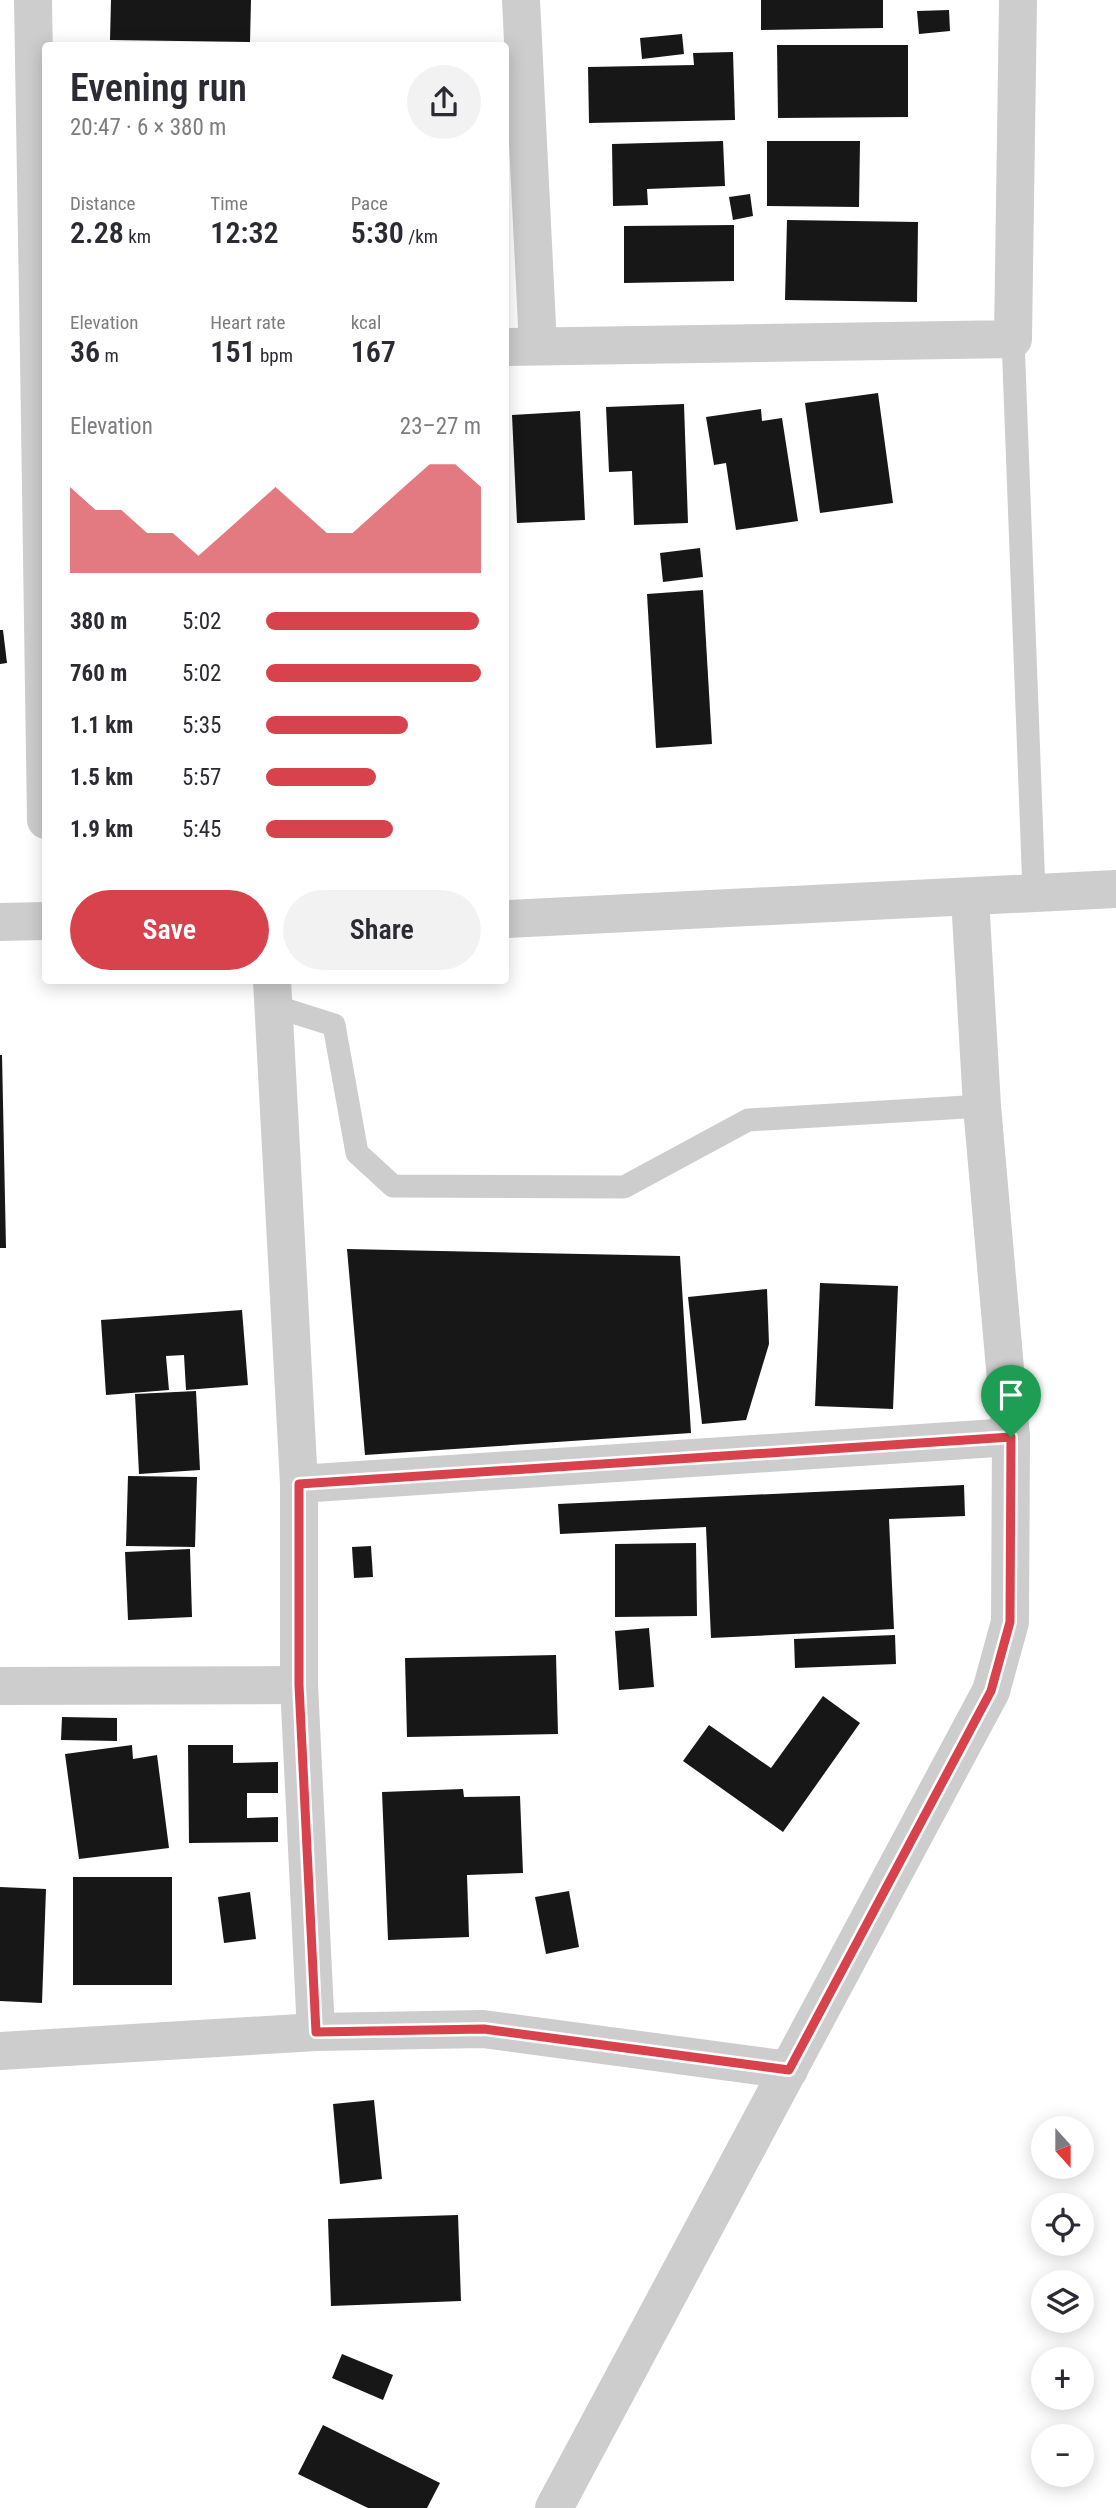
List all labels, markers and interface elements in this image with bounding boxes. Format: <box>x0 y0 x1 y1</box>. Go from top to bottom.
button: share <box>407 65 481 139</box>
text: Evening run <box>70 66 247 110</box>
text: 20:47 · 6 × 380 m <box>70 114 226 141</box>
text: Distance <box>70 192 135 215</box>
text: Time <box>210 192 248 215</box>
text: Pace <box>351 192 388 215</box>
text: 2.28 <box>70 215 124 250</box>
text: 12:32 <box>210 215 279 250</box>
text: 5:30 <box>351 215 404 250</box>
text: km <box>124 225 151 248</box>
text: /km <box>404 225 438 248</box>
text: Elevation <box>70 311 138 334</box>
text: Heart rate <box>210 311 285 334</box>
text: kcal <box>351 311 381 334</box>
text: 36 <box>70 334 100 369</box>
text: 151 <box>210 334 256 369</box>
text: 167 <box>351 334 396 369</box>
text: m <box>100 344 119 367</box>
text: bpm <box>256 344 293 367</box>
text: Elevation <box>70 413 153 440</box>
text: 23–27 m <box>400 413 481 440</box>
text: 380 m <box>70 608 127 635</box>
text: 5:02 <box>182 608 221 635</box>
text: 760 m <box>70 660 127 687</box>
text: 5:02 <box>182 660 221 687</box>
text: 1.1 km <box>70 712 133 739</box>
text: 5:35 <box>182 712 221 739</box>
text: 1.5 km <box>70 764 133 791</box>
text: 5:57 <box>182 764 221 791</box>
text: 1.9 km <box>70 816 133 843</box>
text: 5:45 <box>182 816 221 843</box>
button: Save <box>70 890 269 970</box>
button: Share <box>283 890 481 970</box>
pin <box>981 1365 1041 1437</box>
icon: arrive <box>992 1376 1030 1414</box>
north arrow <box>1031 2116 1094 2179</box>
map controls <box>1031 2116 1094 2487</box>
button: locate <box>1031 2193 1094 2256</box>
button: layers <box>1031 2270 1094 2333</box>
button: + <box>1031 2347 1094 2410</box>
button: − <box>1031 2424 1094 2487</box>

